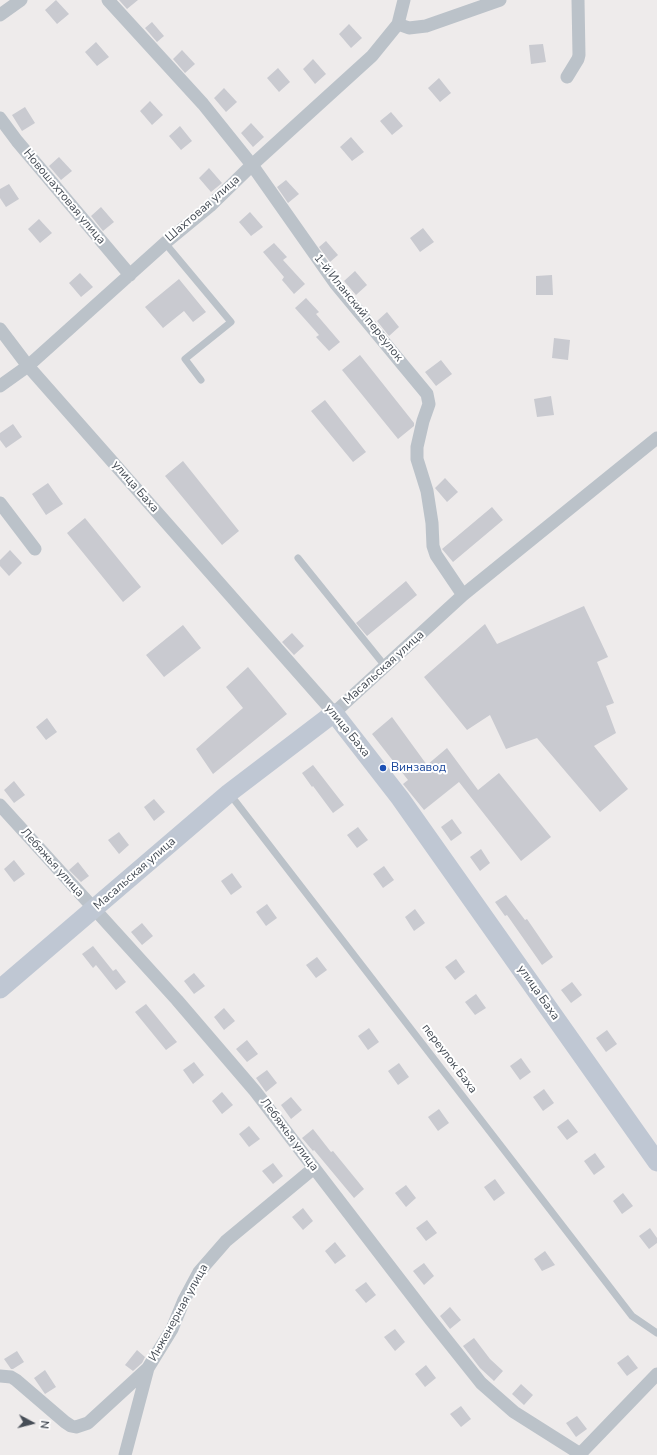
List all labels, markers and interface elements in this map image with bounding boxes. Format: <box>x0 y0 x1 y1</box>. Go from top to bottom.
street label: Новошахтовая улица <box>20 146 108 248</box>
street label: Шахтовая улица <box>163 173 243 245</box>
street label: 1-й Иланский переулок <box>310 252 406 364</box>
street label: улица Баха <box>109 458 161 516</box>
street label: Масальская улица <box>341 628 427 708</box>
street label: улица Баха <box>321 702 373 760</box>
place label: Винзавод <box>391 761 446 775</box>
marker: Винзавод <box>378 763 388 773</box>
street label: Лебяжья улица <box>17 826 87 900</box>
street label: Масальская улица <box>91 835 179 913</box>
street label: улица Баха <box>514 963 562 1023</box>
street label: переулок Баха <box>418 1021 480 1097</box>
street label: Лебяжья улица <box>257 1096 321 1174</box>
street label: Инженерная улица <box>146 1262 212 1364</box>
north arrow <box>12 1403 52 1443</box>
text: N <box>36 1420 52 1430</box>

